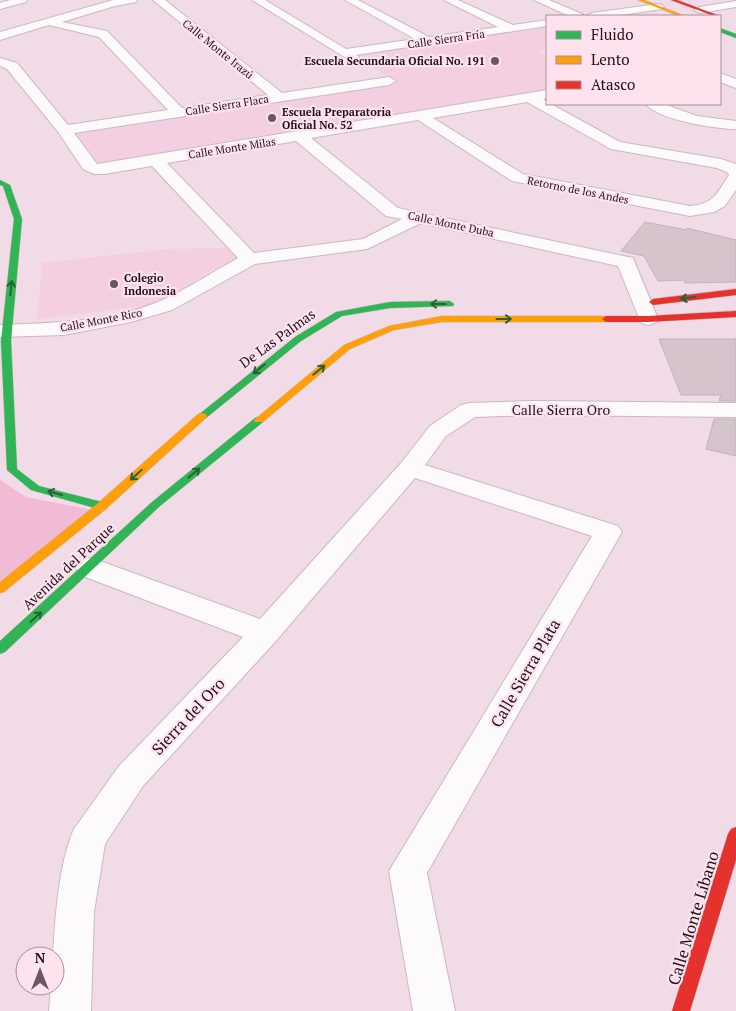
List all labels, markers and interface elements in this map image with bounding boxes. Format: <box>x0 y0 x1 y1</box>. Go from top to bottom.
legend <box>546 15 721 105</box>
street label: Calle Monte Irazú <box>180 16 257 82</box>
text: Fluido <box>591 24 633 44</box>
street label: Calle Sierra Fría <box>406 27 486 51</box>
text: Lento <box>591 49 630 69</box>
place label: Escuela Secundaria Oficial No. 191 <box>304 54 485 68</box>
marker: Escuela Secundaria Oficial No. 191 <box>489 55 501 67</box>
text: Atasco <box>591 74 635 94</box>
street label: Calle Sierra Flaca <box>184 91 270 119</box>
place label: Escuela Preparatoria Oficial No. 52 <box>282 105 391 132</box>
marker: Escuela Preparatoria Oficial No. 52 <box>266 112 278 124</box>
street label: Calle Monte Milas <box>187 134 277 162</box>
street label: Retorno de los Andes <box>526 173 630 207</box>
street label: Calle Monte Duba <box>407 208 496 240</box>
place label: Colegio Indonesia <box>124 271 176 298</box>
marker: Colegio Indonesia <box>108 278 120 290</box>
one-way arrow <box>6 280 16 296</box>
one-way arrow <box>680 293 696 303</box>
one-way arrow <box>430 299 446 309</box>
street label: De Las Palmas <box>235 304 319 372</box>
street label: Calle Monte Rico <box>59 305 143 335</box>
one-way arrow <box>495 314 511 324</box>
one-way arrow <box>253 364 266 375</box>
one-way arrow <box>312 364 325 375</box>
street label: Calle Sierra Oro <box>512 400 610 419</box>
one-way arrow <box>187 468 200 479</box>
one-way arrow <box>129 469 142 481</box>
one-way arrow <box>47 488 63 498</box>
street label: Avenida del Parque <box>18 518 118 614</box>
one-way arrow <box>30 611 43 623</box>
street label: Calle Sierra Plata <box>485 615 565 731</box>
street label: Sierra del Oro <box>146 672 230 759</box>
street label: Calle Monte Líbano <box>662 848 724 988</box>
north arrow <box>15 946 65 996</box>
text: N <box>35 948 46 967</box>

